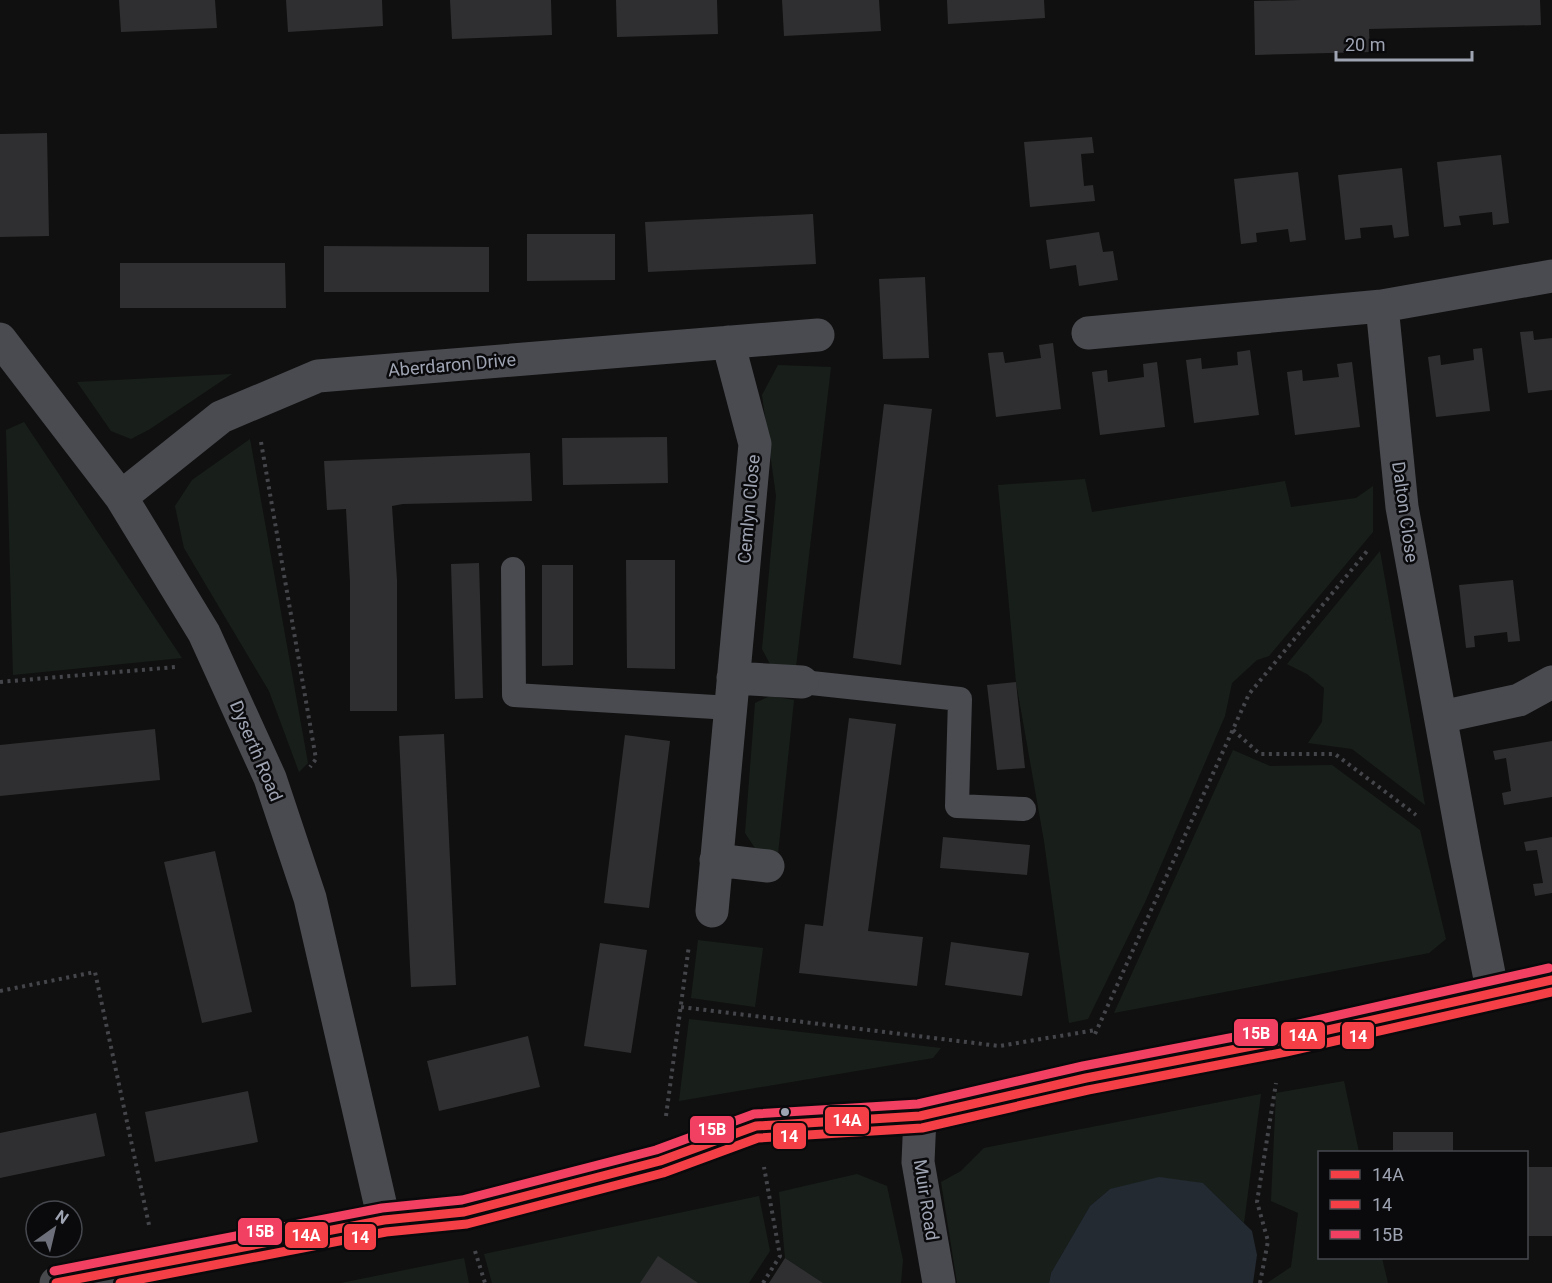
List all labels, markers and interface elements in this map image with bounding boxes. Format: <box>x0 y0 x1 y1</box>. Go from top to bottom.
scale bar <box>1336 24 1472 62</box>
text: 20 m <box>1345 34 1385 55</box>
street label: Aberdaron Drive <box>387 348 517 381</box>
street label: Cemlyn Close <box>733 453 764 564</box>
street label: Dalton Close <box>1388 460 1423 564</box>
street label: Dyserth Road <box>226 697 287 804</box>
line badge: 15B <box>1233 1018 1279 1047</box>
line badge: 14A <box>1280 1021 1326 1050</box>
line badge: 14 <box>1341 1021 1375 1050</box>
text: 15B <box>1242 1024 1270 1043</box>
text: 14A <box>1288 1026 1318 1045</box>
text: 14 <box>1349 1027 1367 1046</box>
unlabelled marker <box>779 1106 791 1118</box>
line badge: 14A <box>824 1106 870 1135</box>
text: 14A <box>832 1111 862 1130</box>
line badge: 15B <box>689 1115 735 1144</box>
text: 15B <box>698 1120 726 1139</box>
line badge: 14 <box>772 1122 807 1150</box>
text: 14 <box>780 1127 798 1146</box>
legend <box>1318 1151 1528 1259</box>
street label: Muir Road <box>910 1158 943 1242</box>
text: 14A <box>1372 1164 1404 1185</box>
text: 14 <box>1372 1194 1392 1215</box>
north arrow <box>24 1199 84 1259</box>
text: N <box>52 1206 72 1228</box>
line badge: 15B <box>237 1217 283 1246</box>
line badge: 14A <box>284 1221 329 1249</box>
text: 15B <box>246 1222 274 1241</box>
line badge: 14 <box>343 1223 377 1251</box>
text: 15B <box>1372 1224 1403 1245</box>
text: 14A <box>291 1226 321 1245</box>
text: 14 <box>351 1228 369 1247</box>

